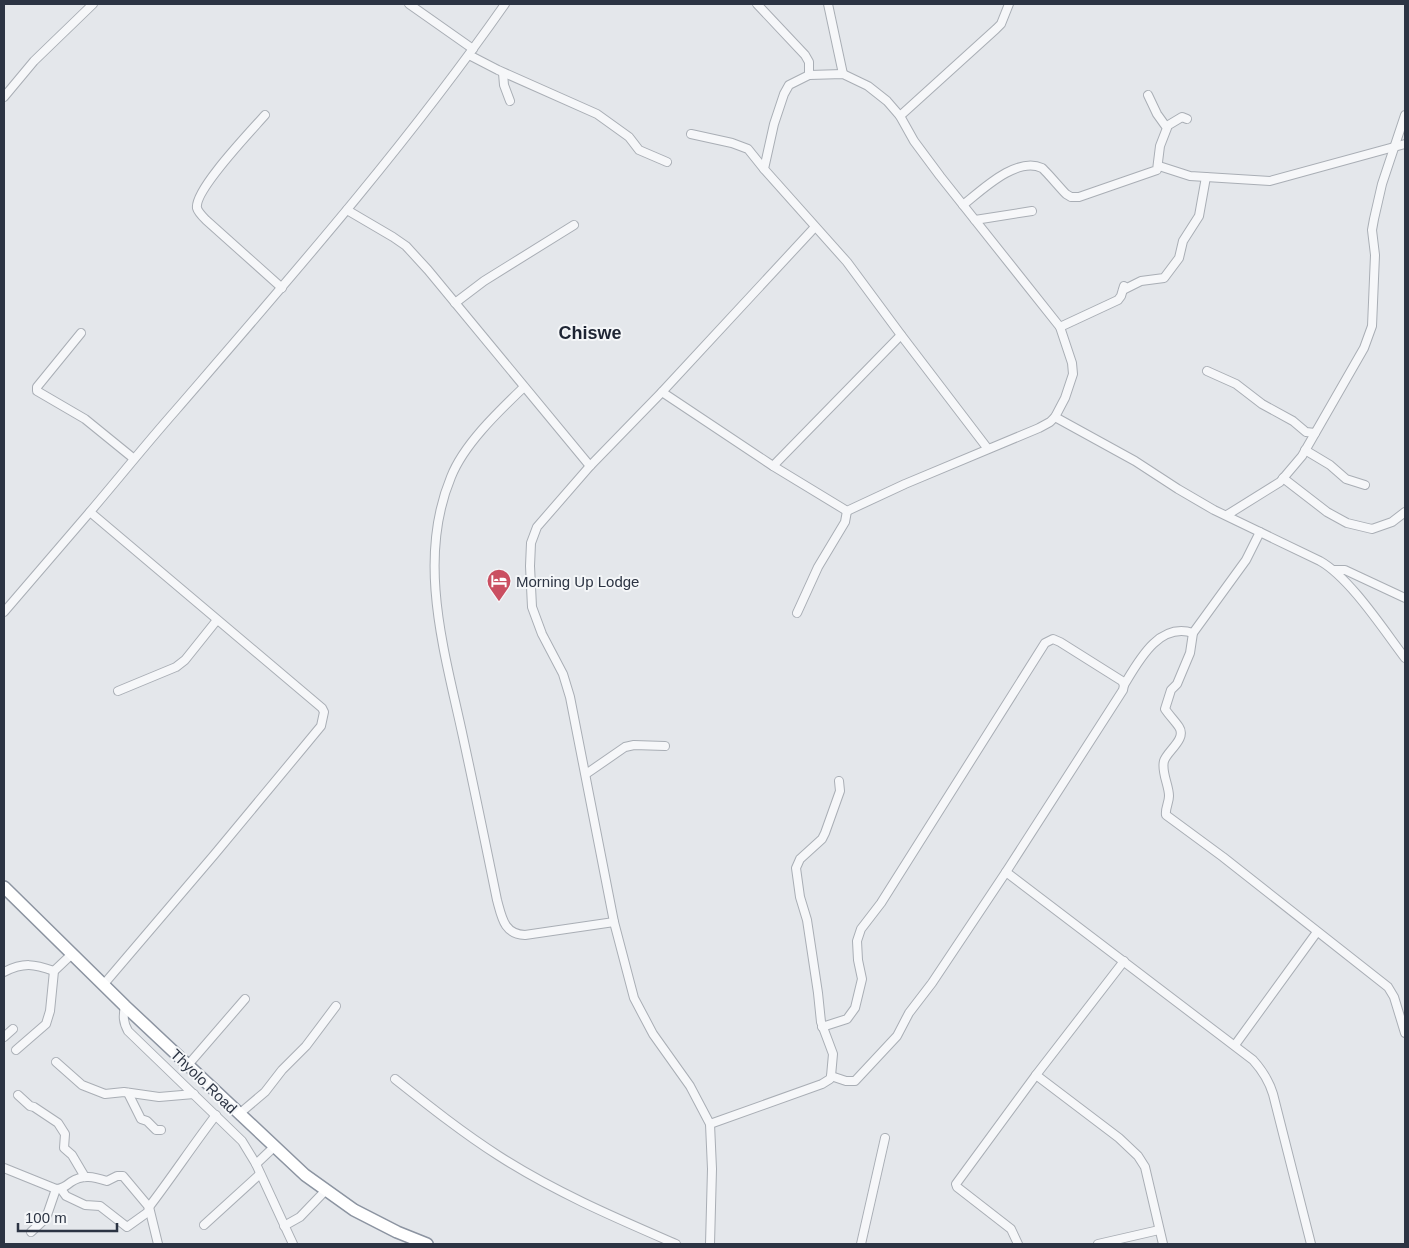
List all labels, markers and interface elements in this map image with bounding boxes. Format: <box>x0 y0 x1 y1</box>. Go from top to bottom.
district label: Chiswe <box>558 323 622 343</box>
hotel icon: Morning Up Lodge <box>486 568 512 602</box>
place label: Morning Up Lodge <box>516 573 639 590</box>
street label: Thyolo Road <box>168 1045 240 1117</box>
scale bar <box>18 1200 116 1232</box>
text: 100 m <box>25 1209 67 1226</box>

